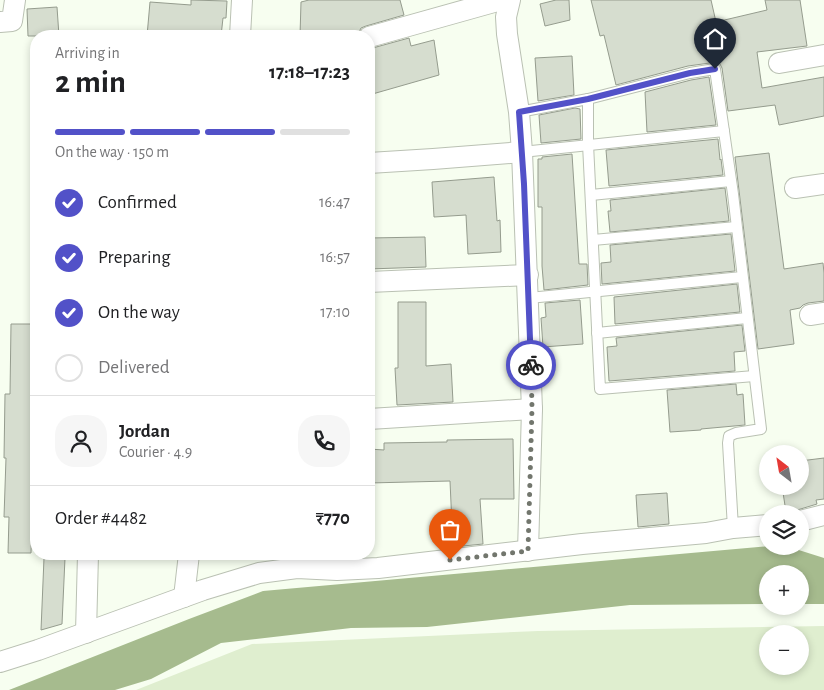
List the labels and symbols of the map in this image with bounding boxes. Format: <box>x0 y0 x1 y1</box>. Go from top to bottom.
pin <box>694 18 736 69</box>
courier <box>506 340 556 390</box>
north arrow <box>759 445 809 495</box>
pin <box>429 509 471 560</box>

